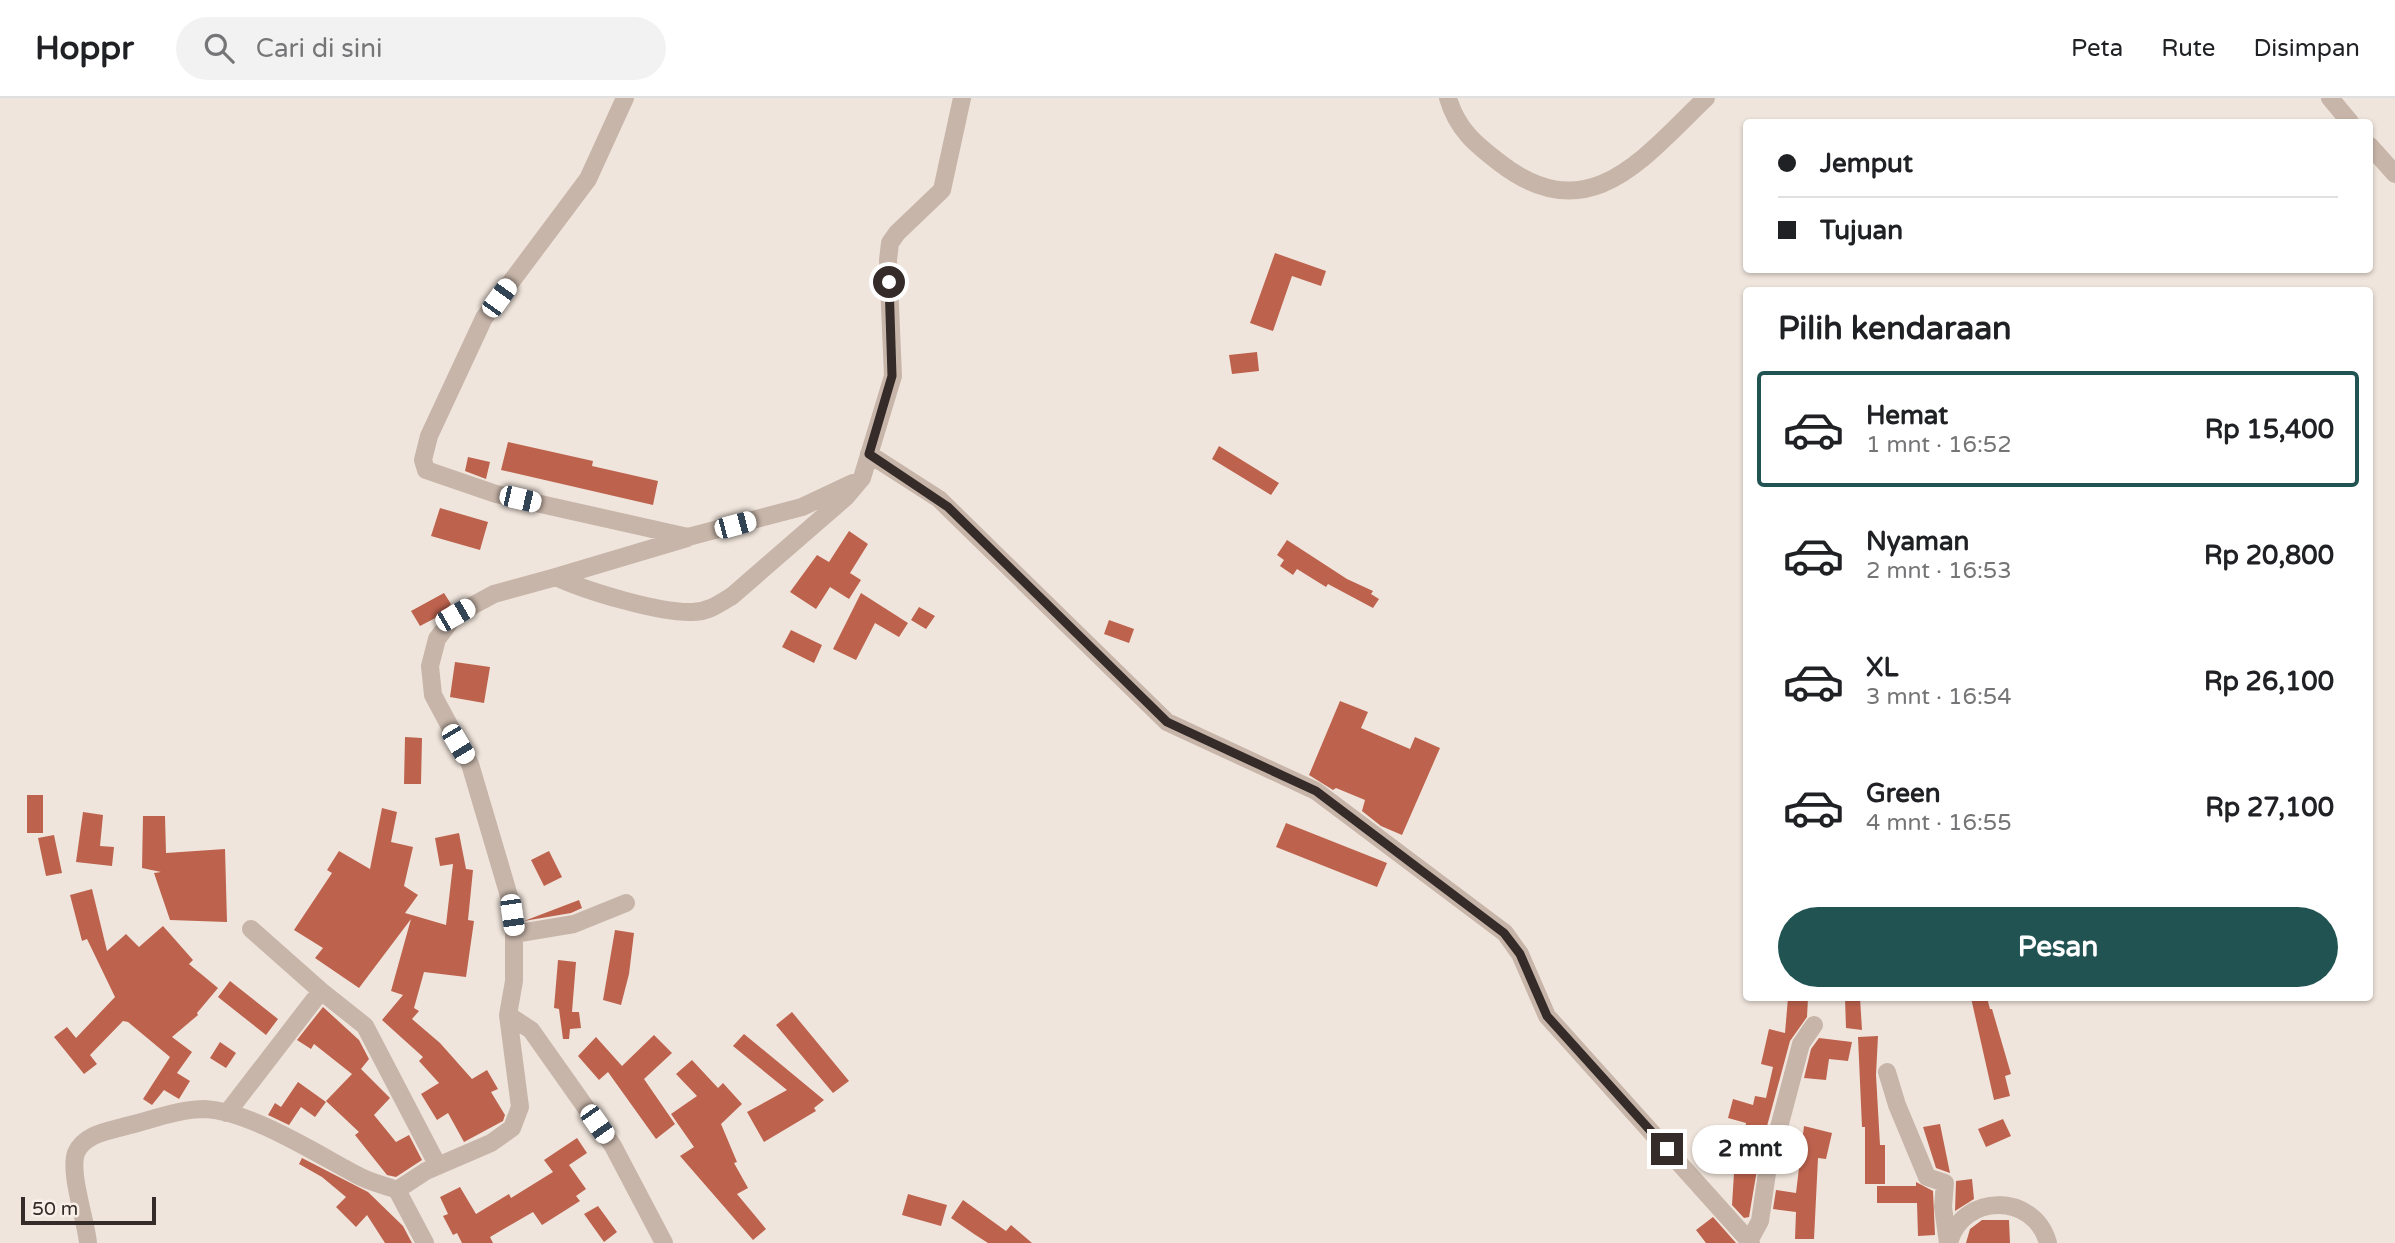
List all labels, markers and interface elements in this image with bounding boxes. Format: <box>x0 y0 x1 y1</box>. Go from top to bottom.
search box <box>176 17 666 80</box>
text: Hoppr <box>35 29 134 68</box>
icon: search <box>200 29 238 67</box>
text: Cari di sini <box>256 33 383 64</box>
text: Peta <box>2071 34 2123 63</box>
text: Rute <box>2161 34 2215 63</box>
text: Disimpan <box>2253 34 2360 63</box>
text: Jemput <box>1820 148 1913 179</box>
text: Tujuan <box>1820 215 1903 246</box>
route start <box>873 266 905 298</box>
car <box>479 275 520 321</box>
text: Pilih kendaraan <box>1778 310 2012 348</box>
icon: car <box>1782 398 1845 461</box>
text: Hemat <box>1866 400 1948 431</box>
text: Rp 15,400 <box>2205 414 2334 445</box>
text: 1 mnt · 16:52 <box>1866 431 2012 459</box>
car <box>498 484 543 514</box>
car <box>712 509 759 541</box>
icon: car <box>1782 524 1845 587</box>
text: Nyaman <box>1866 526 1969 557</box>
text: Rp 20,800 <box>2204 540 2334 571</box>
text: 2 mnt · 16:53 <box>1866 557 2012 585</box>
car <box>432 595 479 635</box>
icon: car <box>1782 650 1845 713</box>
text: XL <box>1866 652 1898 683</box>
text: Rp 26,100 <box>2204 666 2334 697</box>
text: 3 mnt · 16:54 <box>1866 683 2012 711</box>
car <box>439 721 478 767</box>
icon: car <box>1782 776 1845 839</box>
text: Green <box>1866 778 1941 809</box>
text: Rp 27,100 <box>2205 792 2334 823</box>
text: 4 mnt · 16:55 <box>1866 809 2012 837</box>
car <box>499 893 526 937</box>
button: Pesan <box>1778 907 2338 987</box>
car <box>577 1101 618 1147</box>
callout: 2 mnt <box>1692 1124 1807 1174</box>
route end <box>1651 1133 1683 1165</box>
text: 2 mnt <box>1718 1135 1782 1163</box>
scale bar <box>21 1194 156 1226</box>
text: 50 m <box>32 1198 78 1220</box>

